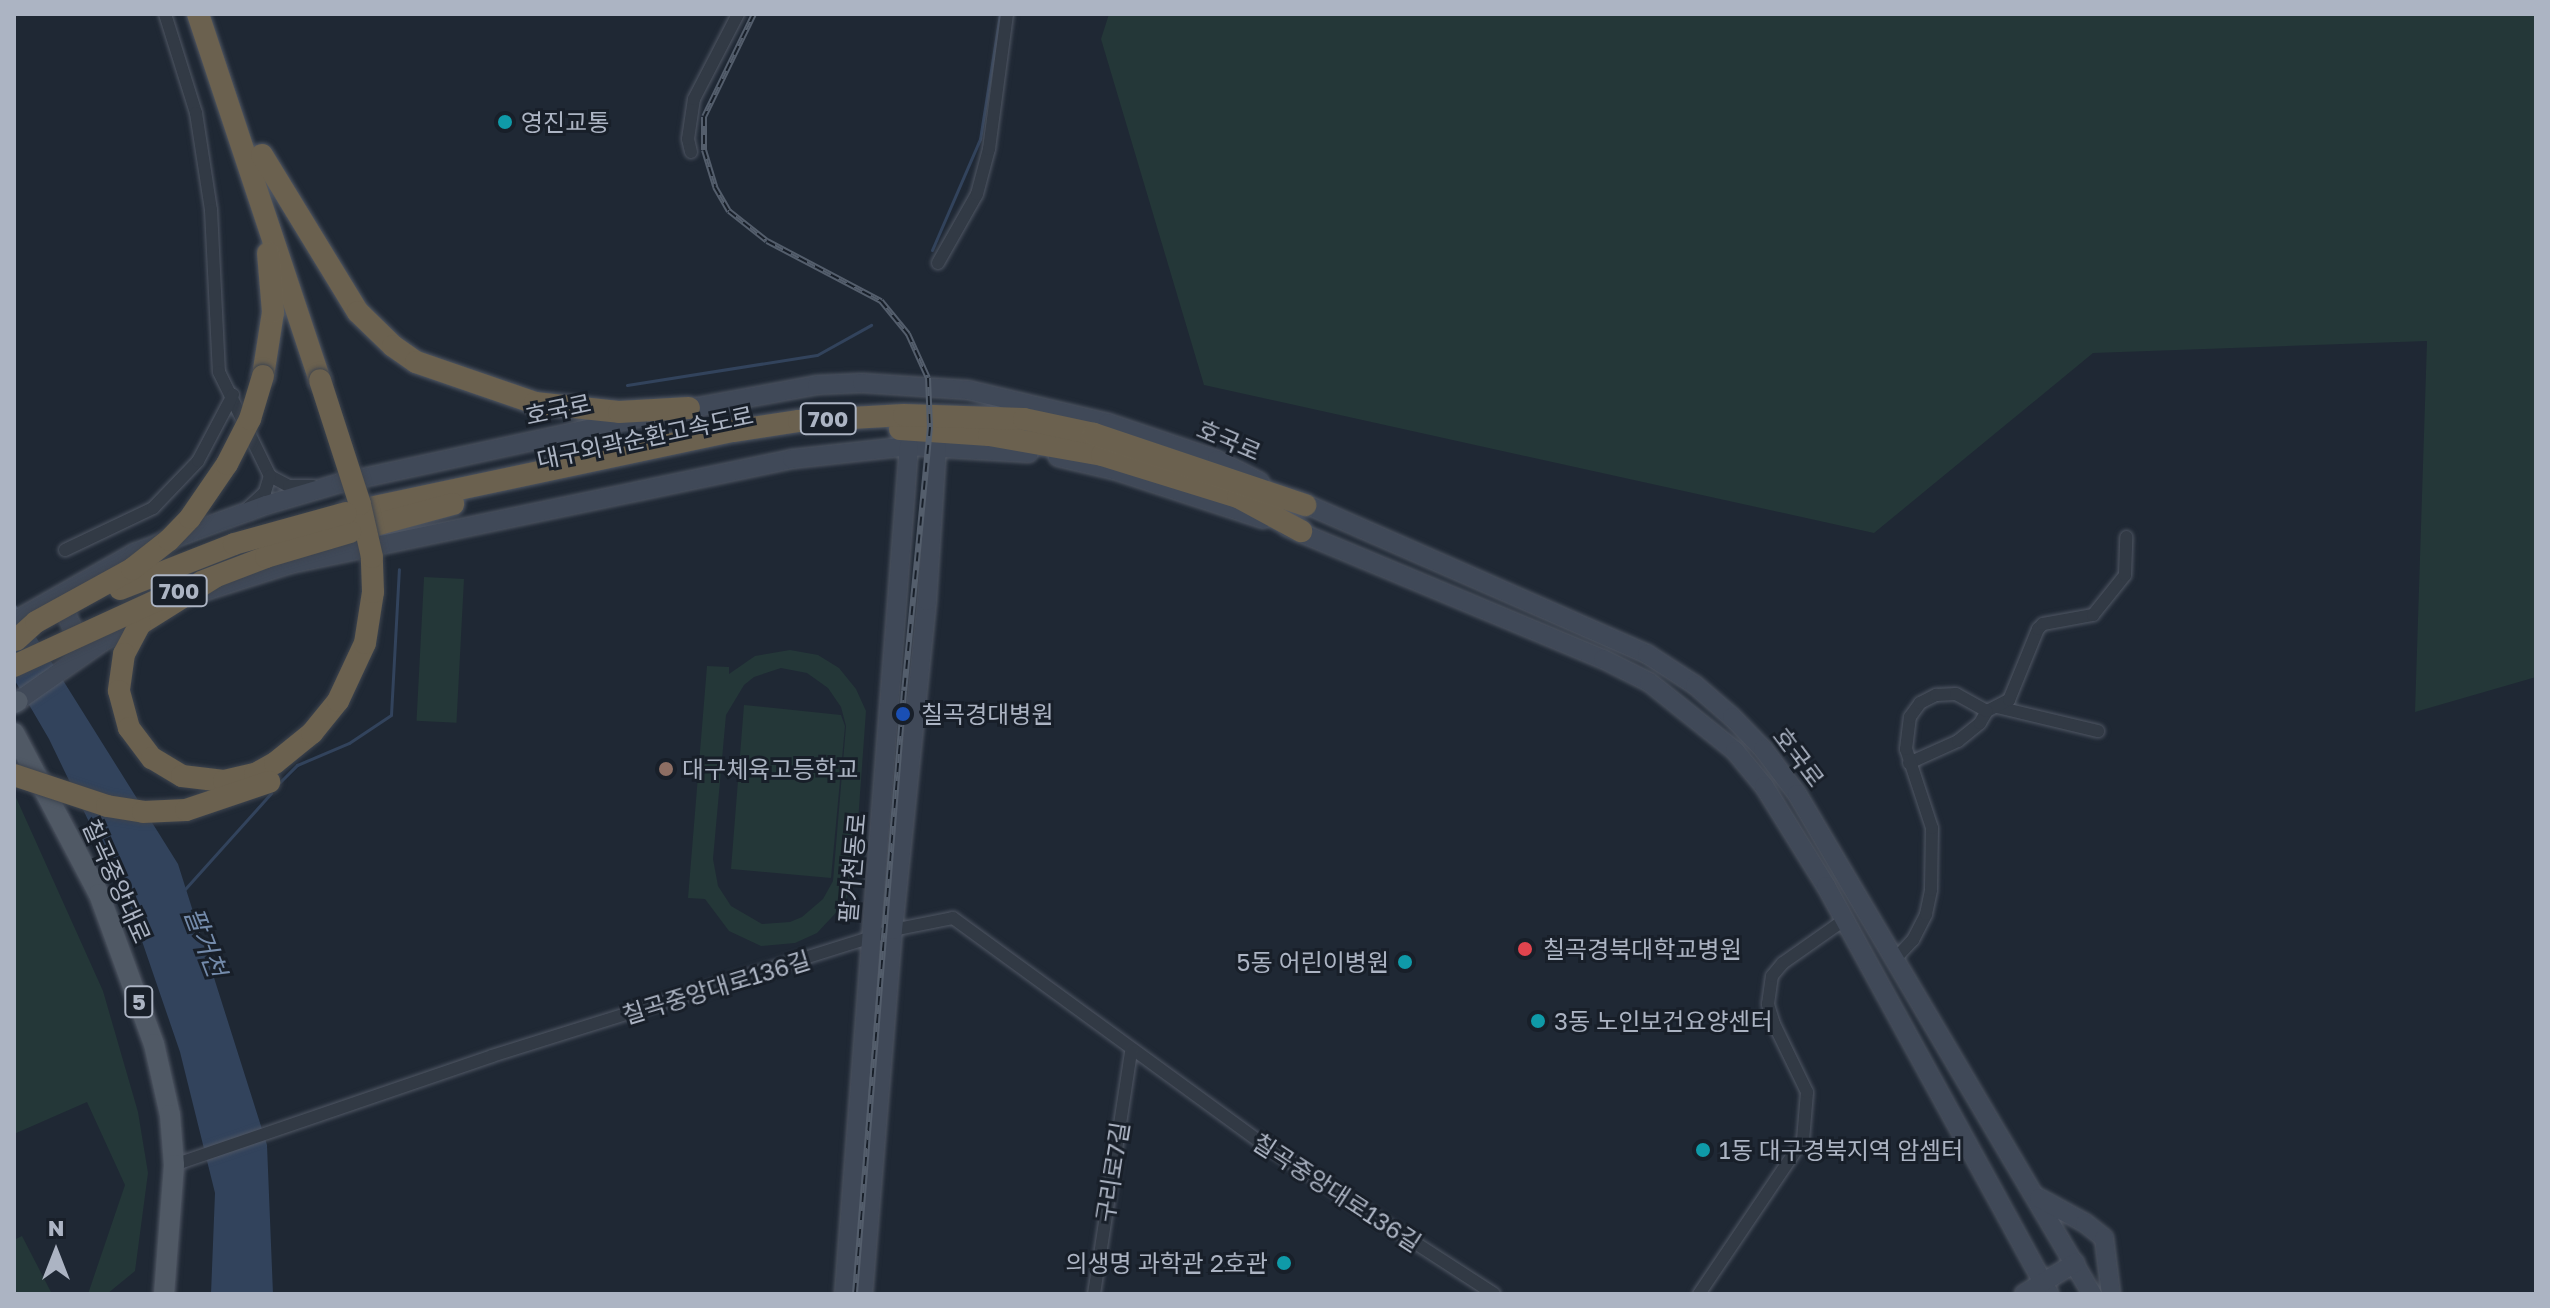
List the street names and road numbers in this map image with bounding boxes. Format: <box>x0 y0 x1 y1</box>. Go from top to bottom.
street label: 호국로 <box>523 388 593 430</box>
street label: 대구외곽순환고속도로 <box>534 400 756 474</box>
road number: 700 <box>798 401 858 437</box>
street label: 호국로 <box>1193 414 1265 466</box>
road number: 700 <box>149 573 209 609</box>
street label: 호국로 <box>1768 722 1830 792</box>
street label: 팔거천동로 <box>833 812 871 924</box>
street label: 칠곡중앙대로 <box>77 815 157 947</box>
street label: 칠곡중앙대로136길 <box>619 945 813 1029</box>
road number: 5 <box>123 984 155 1020</box>
street label: 구리로7길 <box>1090 1120 1134 1224</box>
street label: 칠곡중앙대로136길 <box>1247 1127 1427 1257</box>

